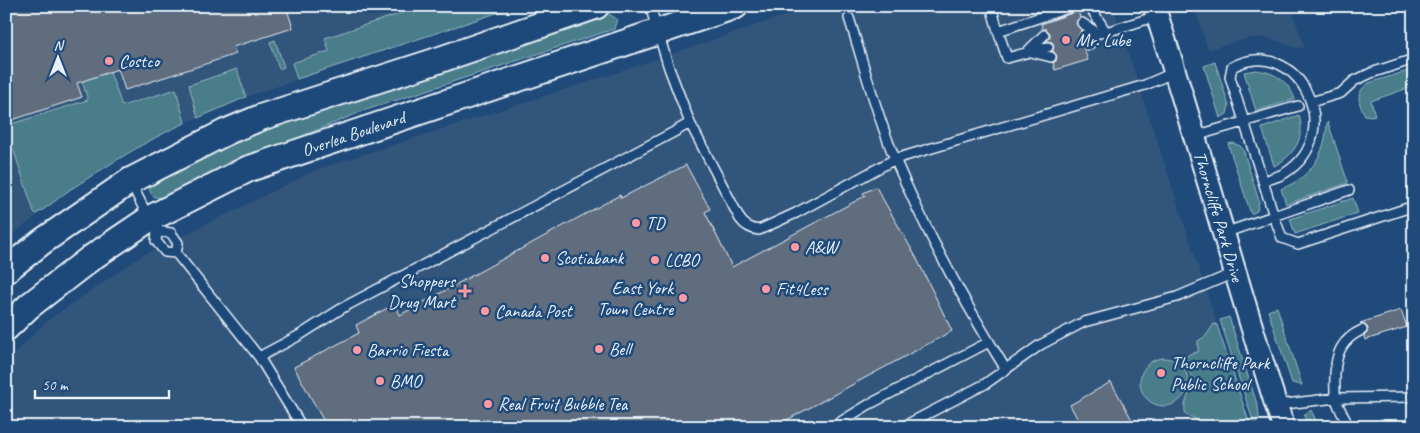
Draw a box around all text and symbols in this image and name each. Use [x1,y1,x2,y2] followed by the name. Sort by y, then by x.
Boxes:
[1076,29,1132,51] place label: Mr. Lube
[32,32,82,82] north arrow
[1060,34,1072,46] marker: Mr. Lube
[54,37,65,54] text: N
[119,50,161,72] place label: Costco
[103,55,115,67] marker: Costco
[299,105,410,161] street label: Overlea Boulevard
[1189,149,1249,285] street label: Thorncliffe Park Drive
[646,212,666,234] place label: TD
[630,217,642,229] marker: TD
[805,236,840,258] place label: A&W
[789,241,801,253] marker: A&W
[555,247,625,269] place label: Scotiabank
[665,249,701,271] place label: LCBO
[539,252,551,264] marker: Scotiabank
[649,254,661,266] marker: LCBO
[388,270,457,313] place label: Shoppers Drug Mart
[598,277,674,320] place label: East York Town Centre
[776,278,829,300] place label: Fit4Less
[760,283,772,295] marker: Fit4Less
[459,285,471,297] marker: Shoppers Drug Mart
[677,292,689,304] marker: East York Town Centre
[495,300,574,322] place label: Canada Post
[479,305,491,317] marker: Canada Post
[609,338,633,360] place label: Bell
[367,339,450,361] place label: Barrio Fiesta
[593,343,605,355] marker: Bell
[351,344,363,356] marker: Barrio Fiesta
[1171,352,1271,395] place label: Thorncliffe Park Public School
[1155,367,1167,379] marker: Thorncliffe Park Public School
[35,368,169,400] scale bar
[390,370,423,392] place label: BMO
[374,375,386,387] marker: BMO
[42,376,69,395] text: 50 m
[498,393,629,415] place label: Real Fruit Bubble Tea
[482,398,494,410] marker: Real Fruit Bubble Tea

